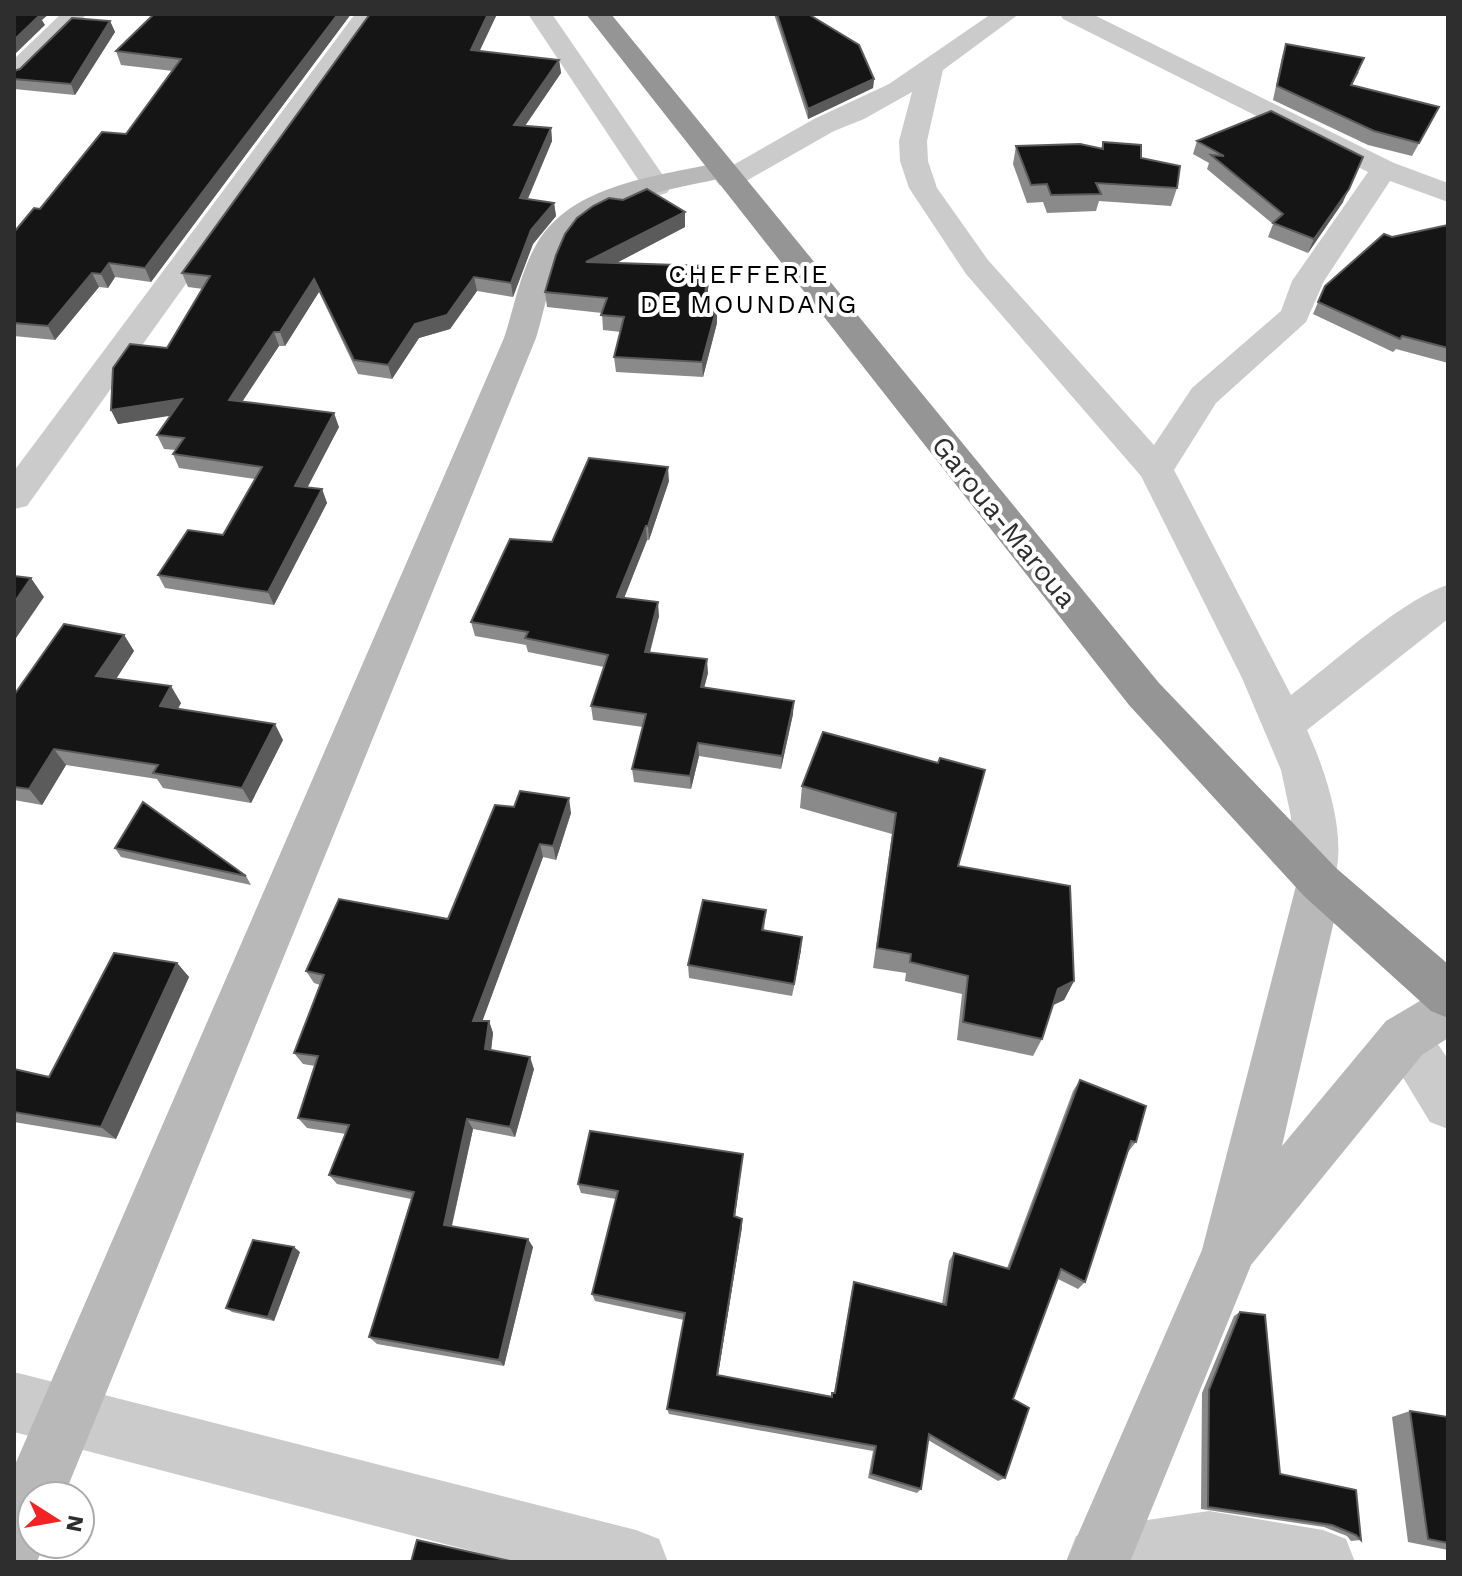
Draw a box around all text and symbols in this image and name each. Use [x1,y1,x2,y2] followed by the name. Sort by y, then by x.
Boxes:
[640,259,858,319] district label: CHEFFERIE DE MOUNDANG
[925,429,1083,615] street label: Garoua-Maroua
[16,1480,96,1560] north arrow
[61,1513,89,1534] text: N

